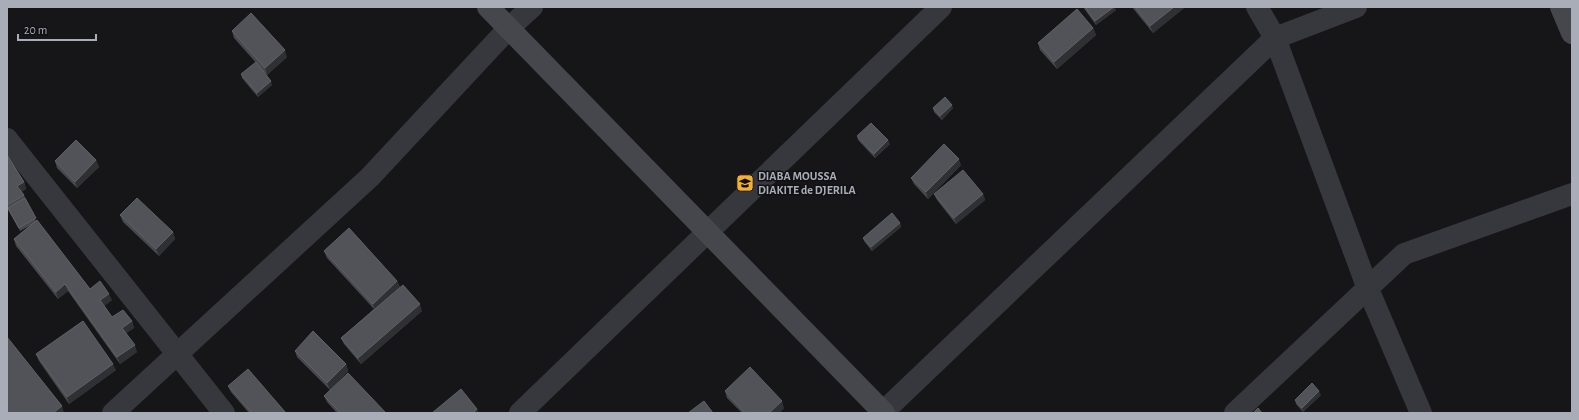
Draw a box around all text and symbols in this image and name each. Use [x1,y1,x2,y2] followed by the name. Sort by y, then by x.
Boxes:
[18,16,96,42] scale bar
[24,24,47,36] text: 20 m
[758,170,857,196] place label: DIABA MOUSSA DIAKITE de DJERILA
[735,173,755,193] school or university icon: DIABA MOUSSA DIAKITE de DJERILA

